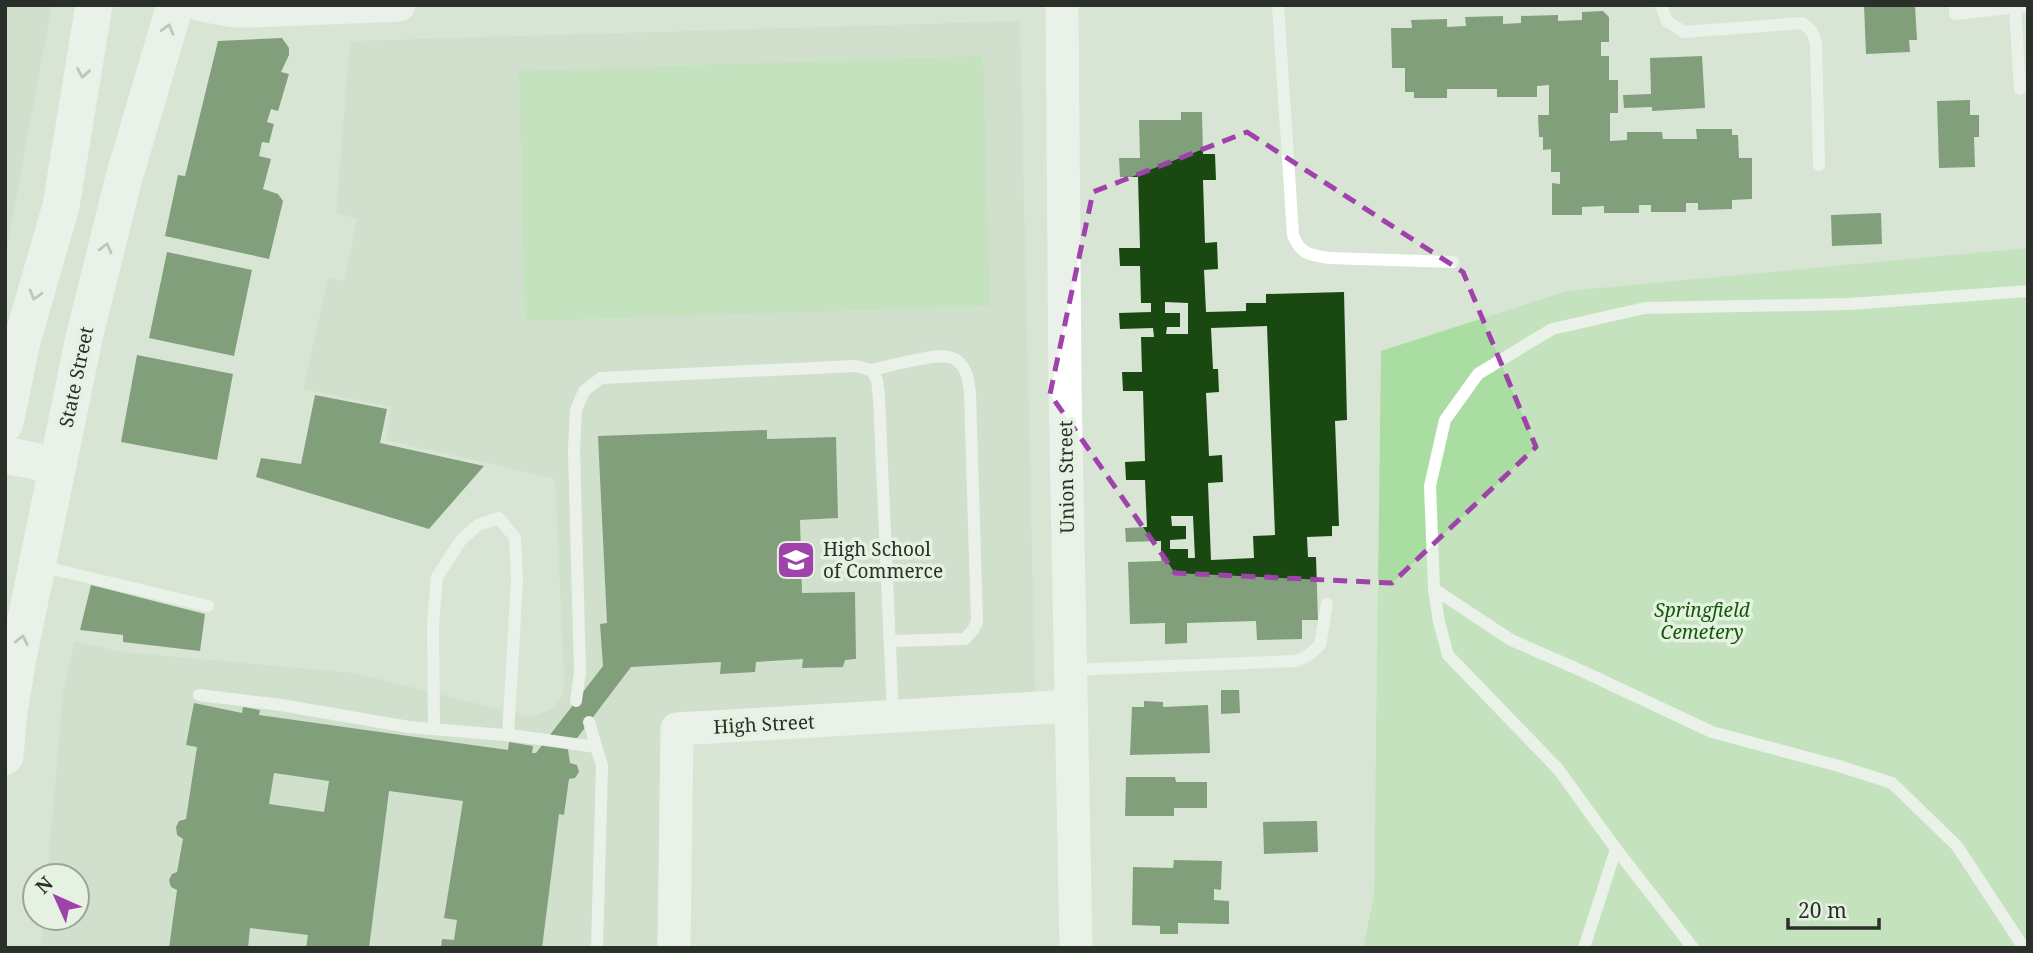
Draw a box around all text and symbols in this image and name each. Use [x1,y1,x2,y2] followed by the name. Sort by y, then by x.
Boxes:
[159,24,174,36] one-way arrow
[76,67,91,78] one-way arrow
[98,243,112,255] one-way arrow
[29,288,44,300] one-way arrow
[53,324,99,430] street label: State Street
[1052,420,1080,534] street label: Union Street
[823,536,943,584] place label: High School of Commerce
[775,539,817,581] school or university icon: High School of Commerce
[1654,597,1751,645] park label: Springfield Cemetery
[13,634,28,646] one-way arrow
[713,708,816,740] street label: High Street
[21,862,91,932] north arrow
[29,870,58,899] text: N
[1788,886,1879,930] scale bar
[1798,896,1847,924] text: 20 m

